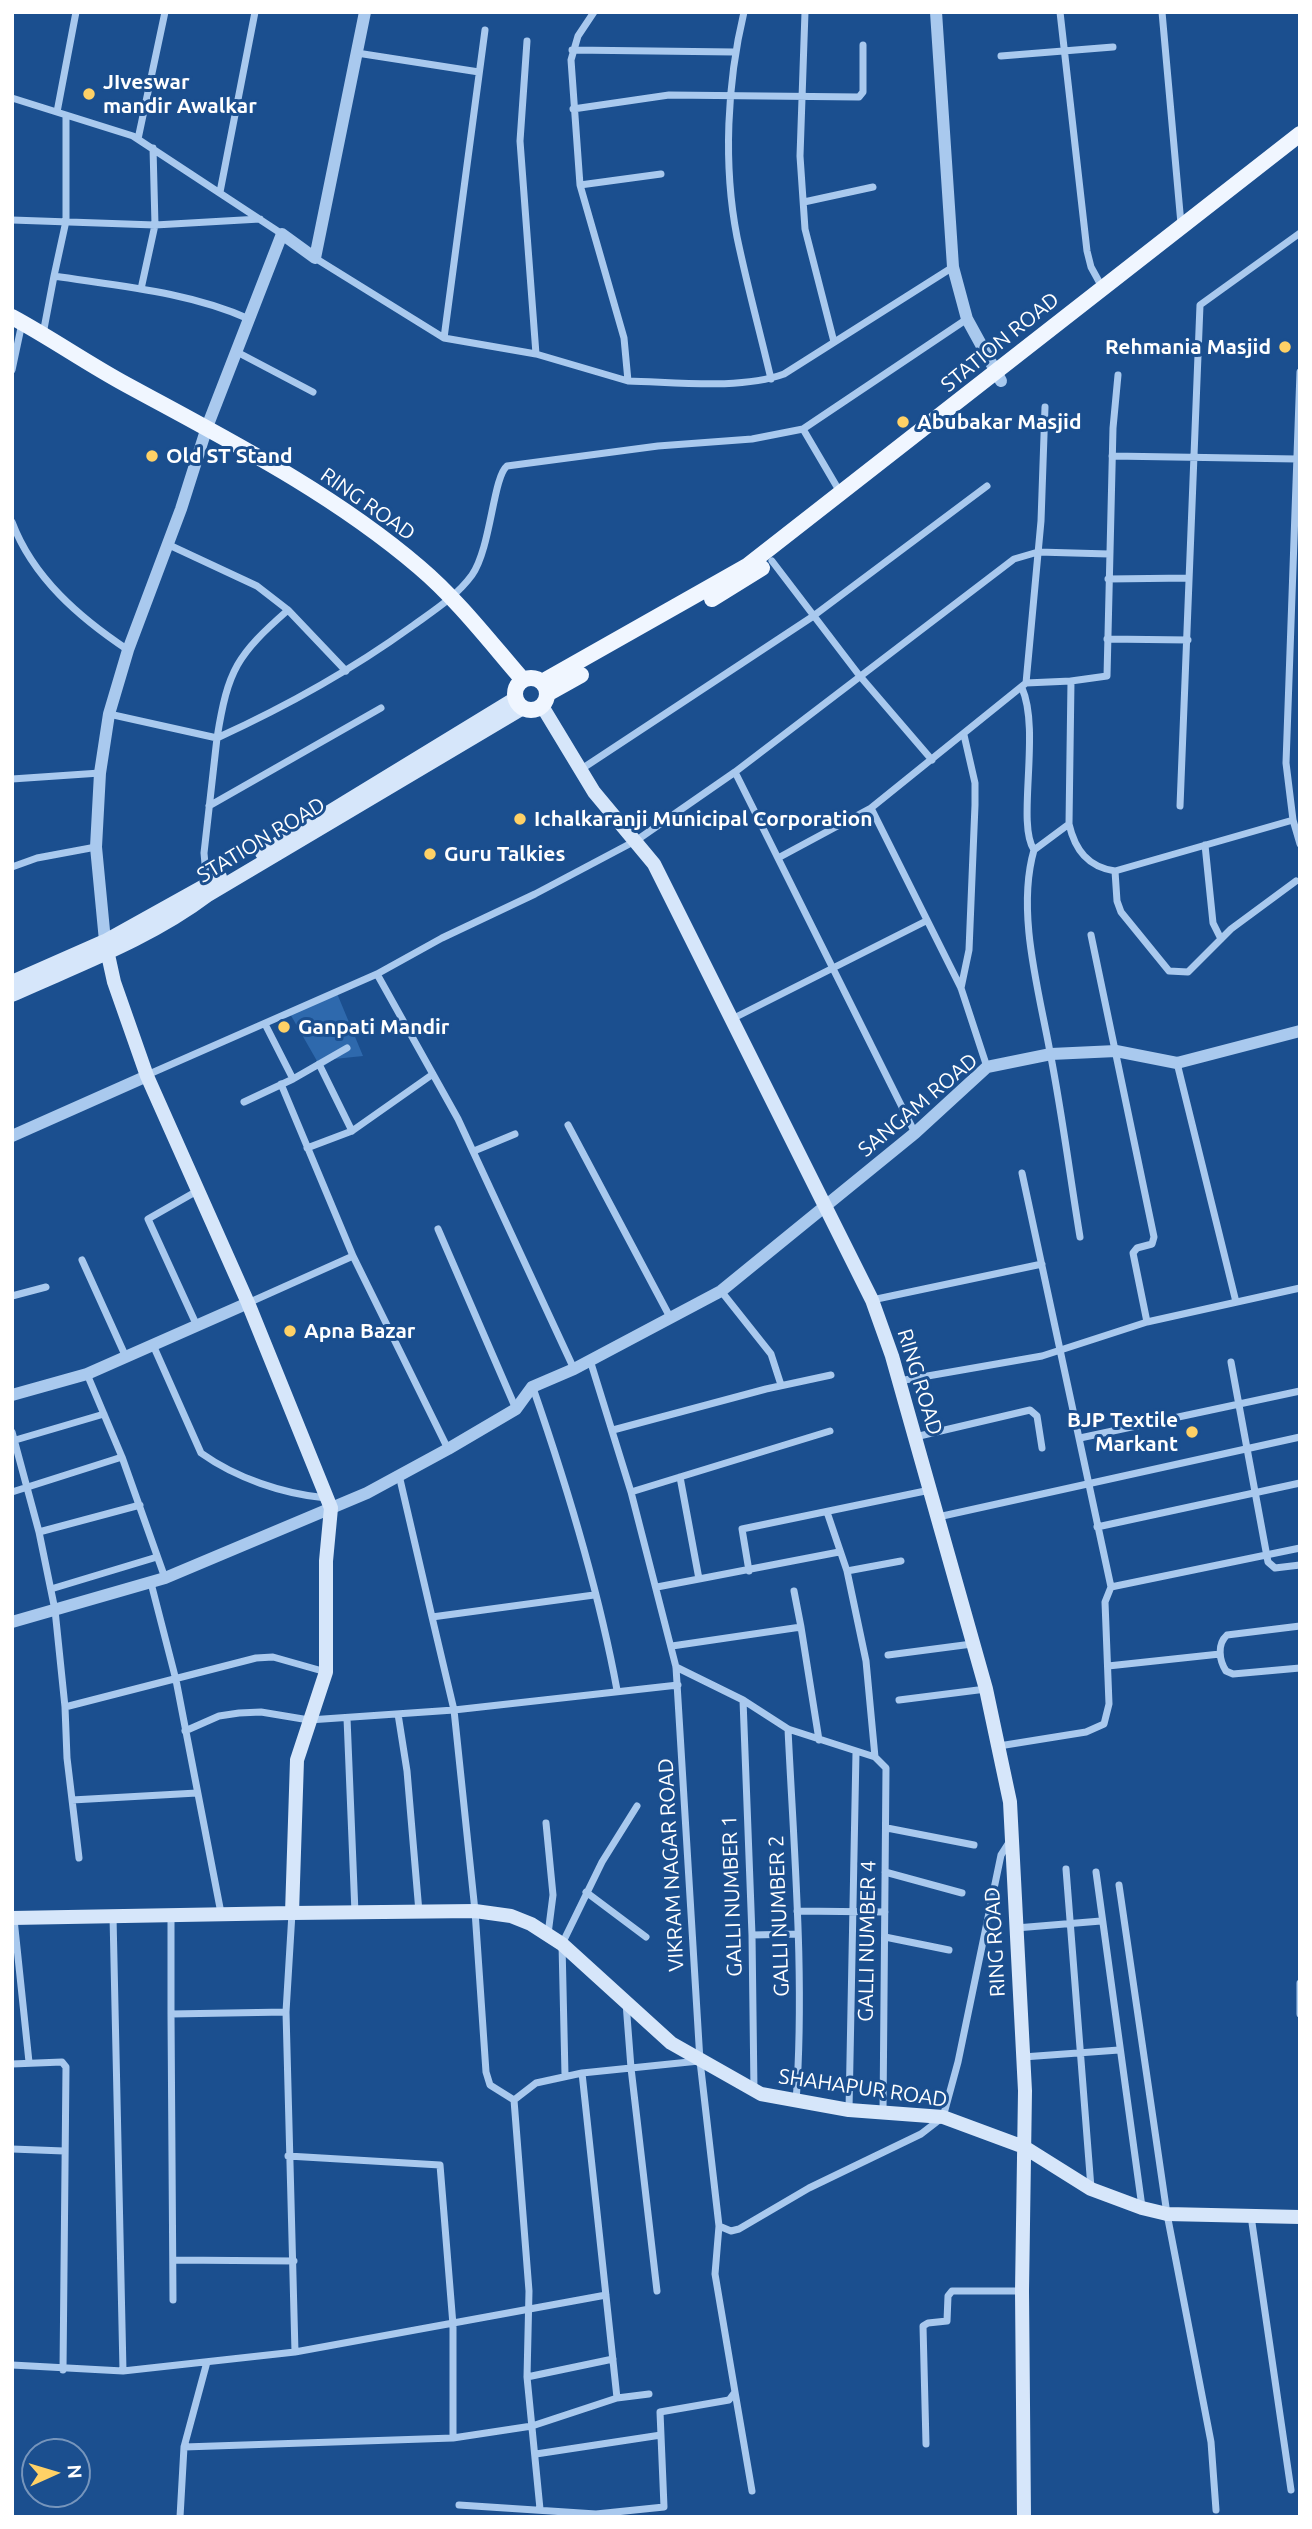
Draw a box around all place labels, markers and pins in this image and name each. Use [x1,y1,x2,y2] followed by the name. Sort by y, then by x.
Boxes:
[103,69,257,119] place label: JIveswar mandir Awalkar
[81,86,97,102] marker: JIveswar mandir Awalkar
[1105,334,1271,360] place label: Rehmania Masjid
[1277,339,1293,355] marker: Rehmania Masjid
[917,409,1081,435] place label: Abubakar Masjid
[895,414,911,430] marker: Abubakar Masjid
[166,443,293,469] place label: Old ST Stand
[144,448,160,464] marker: Old ST Stand
[534,806,872,832] place label: Ichalkaranji Municipal Corporation
[512,811,528,827] marker: Ichalkaranji Municipal Corporation
[444,841,565,867] place label: Guru Talkies
[422,846,438,862] marker: Guru Talkies
[298,1014,449,1040] place label: Ganpati Mandir
[276,1019,292,1035] marker: Ganpati Mandir
[304,1318,415,1344] place label: Apna Bazar
[282,1323,298,1339] marker: Apna Bazar
[1067,1407,1178,1457] place label: BJP Textile Markant
[1184,1424,1200,1440] marker: BJP Textile Markant

